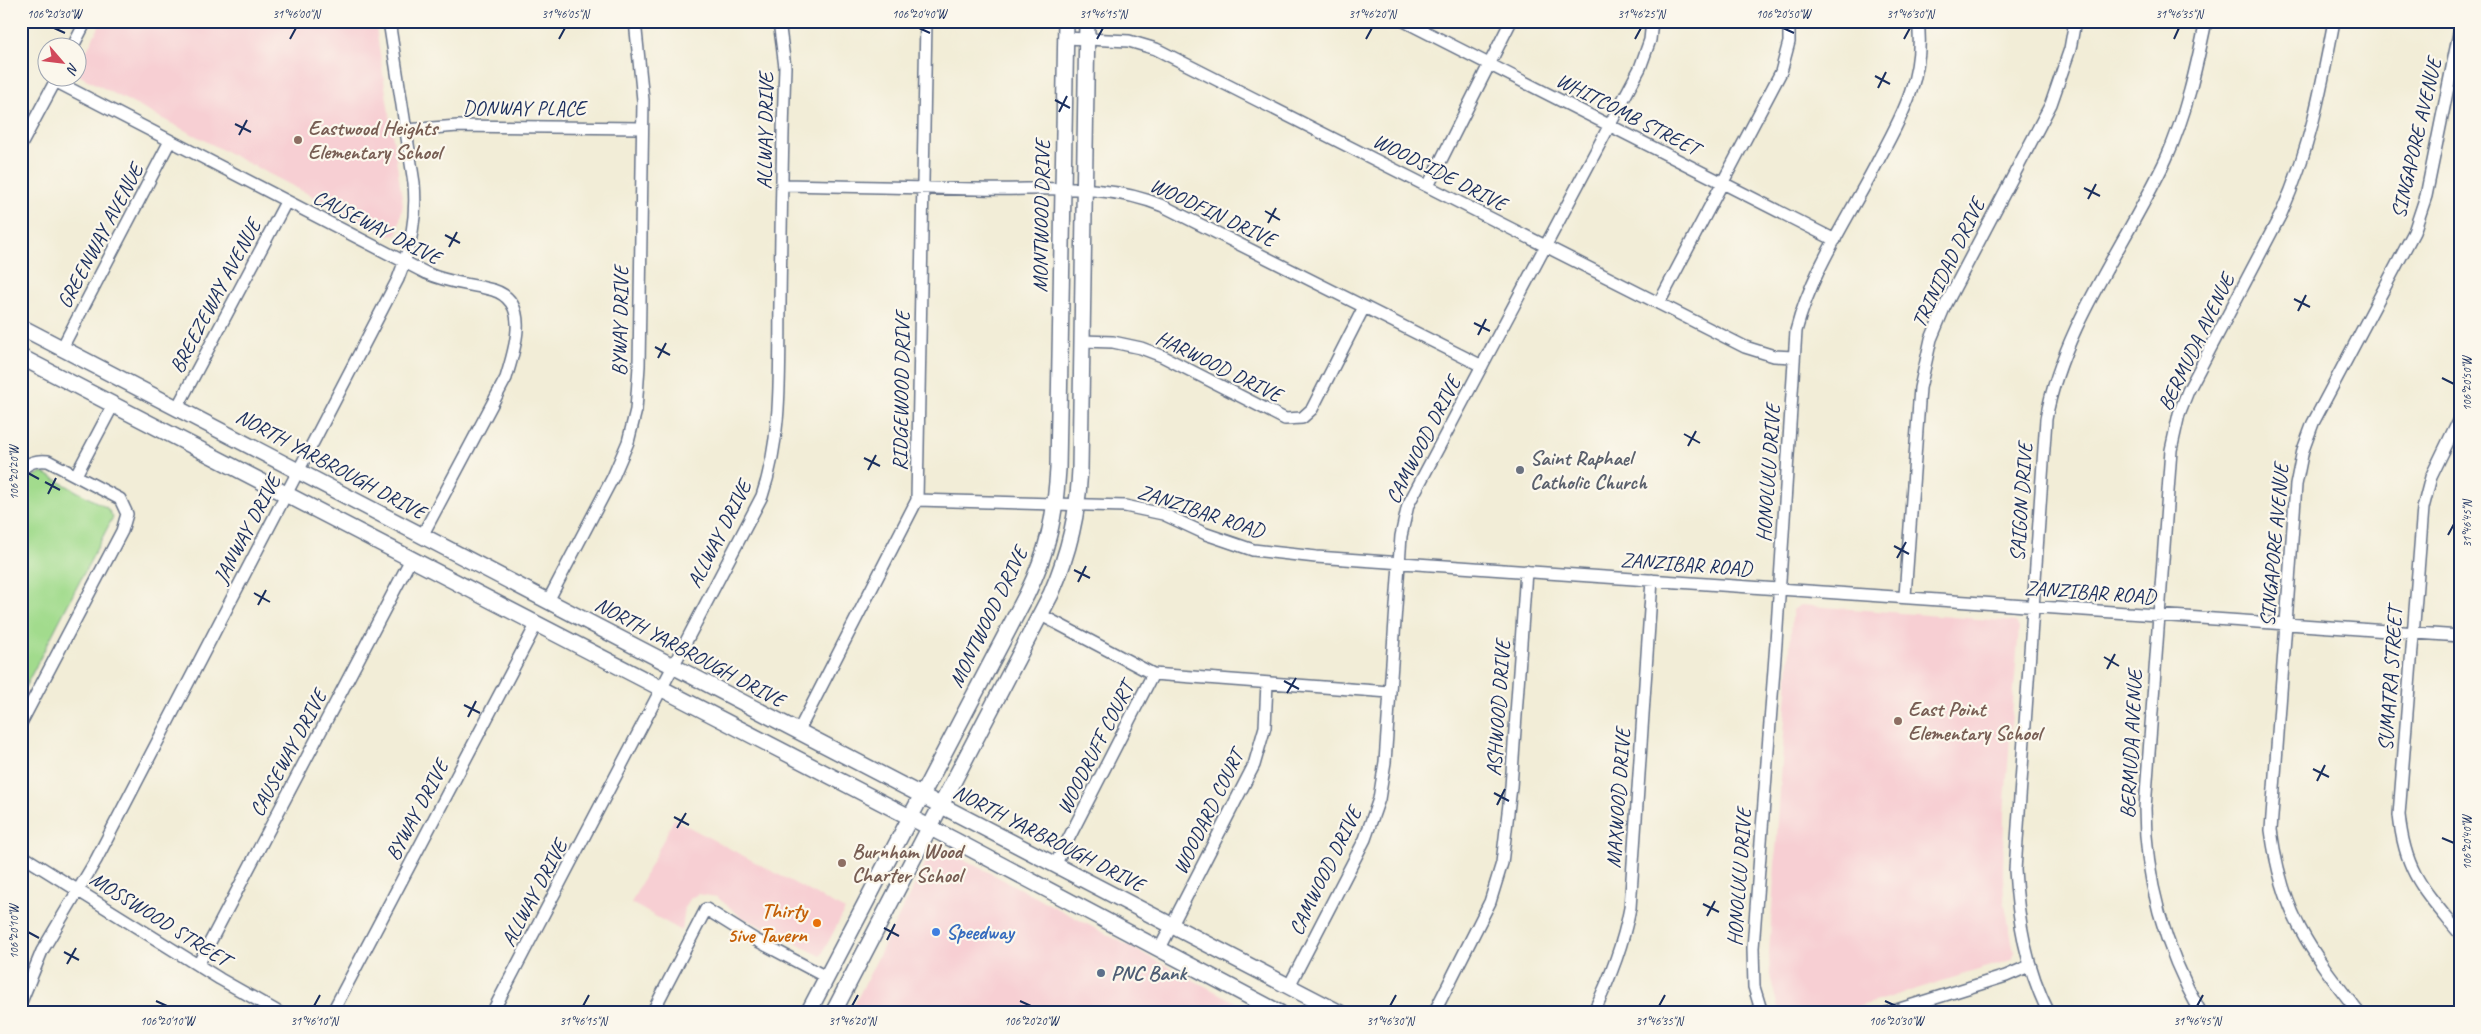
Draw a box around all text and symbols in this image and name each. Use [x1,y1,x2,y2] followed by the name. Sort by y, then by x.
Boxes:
[27,6,83,22] text: 106°20'30"W
[272,6,321,22] text: 31°46'00"N
[541,6,590,22] text: 31°46'05"N
[892,6,948,22] text: 106°20'40"W
[1079,6,1128,22] text: 31°46'15"N
[1348,6,1397,22] text: 31°46'20"N
[1617,6,1666,22] text: 31°46'25"N
[1756,6,1812,22] text: 106°20'50"W
[1886,6,1935,22] text: 31°46'30"N
[2155,6,2204,22] text: 31°46'35"N
[38,38,88,88] north arrow
[2385,53,2448,221] street label: SINGAPORE AVENUE
[62,60,83,78] text: N
[1552,67,1708,163] street label: WHITCOMB STREET
[751,69,779,190] street label: ALLWAY DRIVE
[462,95,588,121] street label: DONWAY PLACE
[308,115,446,165] place label: Eastwood Heights Elementary School
[1369,127,1513,218] street label: WOODSIDE DRIVE
[292,134,304,146] marker: Eastwood Heights Elementary School
[1027,137,1055,293] street label: MONTWOOD DRIVE
[51,157,150,313] street label: GREENWAY AVENUE
[1146,172,1282,254] street label: WOODFIN DRIVE
[309,184,447,271] street label: CAUSEWAY DRIVE
[1906,192,1992,332] street label: TRINIDAD DRIVE
[163,212,268,377] street label: BREEZEWAY AVENUE
[606,263,634,376] street label: BYWAY DRIVE
[2152,267,2242,415] street label: BERMUDA AVENUE
[887,308,915,471] street label: RIDGEWOOD DRIVE
[1152,324,1288,409] street label: HARWOOD DRIVE
[2459,355,2475,411] text: 106°20'50"W
[1380,370,1467,508] street label: CAMWOOD DRIVE
[1750,401,1786,543] street label: HONOLULU DRIVE
[232,403,432,526] street label: NORTH YARBROUGH DRIVE
[2004,439,2038,562] street label: SAIGON DRIVE
[6,444,22,500] text: 106°20'20"W
[1530,445,1648,495] place label: Saint Raphael Catholic Church
[2254,460,2294,628] street label: SINGAPORE AVENUE
[1514,464,1526,476] marker: Saint Raphael Catholic Church
[207,468,288,589] street label: JANWAY DRIVE
[681,473,758,592] street label: ALLWAY DRIVE
[1134,478,1269,544] street label: ZANZIBAR ROAD
[2459,499,2475,548] text: 31°46'45"N
[943,540,1034,691] street label: MONTWOOD DRIVE
[1620,546,1754,582] street label: ZANZIBAR ROAD
[2024,574,2158,610] street label: ZANZIBAR ROAD
[591,591,791,714] street label: NORTH YARBROUGH DRIVE
[2372,601,2408,752] street label: SUMATRA STREET
[1480,637,1516,777] street label: ASHWOOD DRIVE
[2114,666,2148,819] street label: BERMUDA AVENUE
[1051,673,1142,818] street label: WOODRUFF COURT
[244,683,334,821] street label: CAUSEWAY DRIVE
[1908,696,2046,746] place label: East Point Elementary School
[1892,715,1904,727] marker: East Point Elementary School
[1600,725,1636,869] street label: MAXWOOD DRIVE
[1167,742,1251,878] street label: WOODARD COURT
[380,753,455,865] street label: BYWAY DRIVE
[949,778,1151,899] street label: NORTH YARBROUGH DRIVE
[1283,800,1368,939] street label: CAMWOOD DRIVE
[1721,805,1757,947] street label: HONOLULU DRIVE
[2459,814,2475,870] text: 106°20'40"W
[495,833,574,951] street label: ALLWAY DRIVE
[852,838,966,888] place label: Burnham Wood Charter School
[836,857,848,869] marker: Burnham Wood Charter School
[85,866,239,975] street label: MOSSWOOD STREET
[727,898,809,948] place label: Thirty 5ive Tavern
[6,903,22,959] text: 106°20'10"W
[811,917,823,929] marker: Thirty 5ive Tavern
[946,919,1015,945] place label: Speedway
[930,926,942,938] marker: Speedway
[1111,960,1188,986] place label: PNC Bank
[1095,967,1107,979] marker: PNC Bank
[140,1013,196,1029] text: 106°20'10"W
[290,1013,339,1029] text: 31°46'10"N
[559,1013,608,1029] text: 31°46'15"N
[828,1013,877,1029] text: 31°46'20"N
[1004,1013,1060,1029] text: 106°20'20"W
[1366,1013,1415,1029] text: 31°46'30"N
[1635,1013,1684,1029] text: 31°46'35"N
[1869,1013,1925,1029] text: 106°20'30"W
[2173,1013,2222,1029] text: 31°46'45"N

